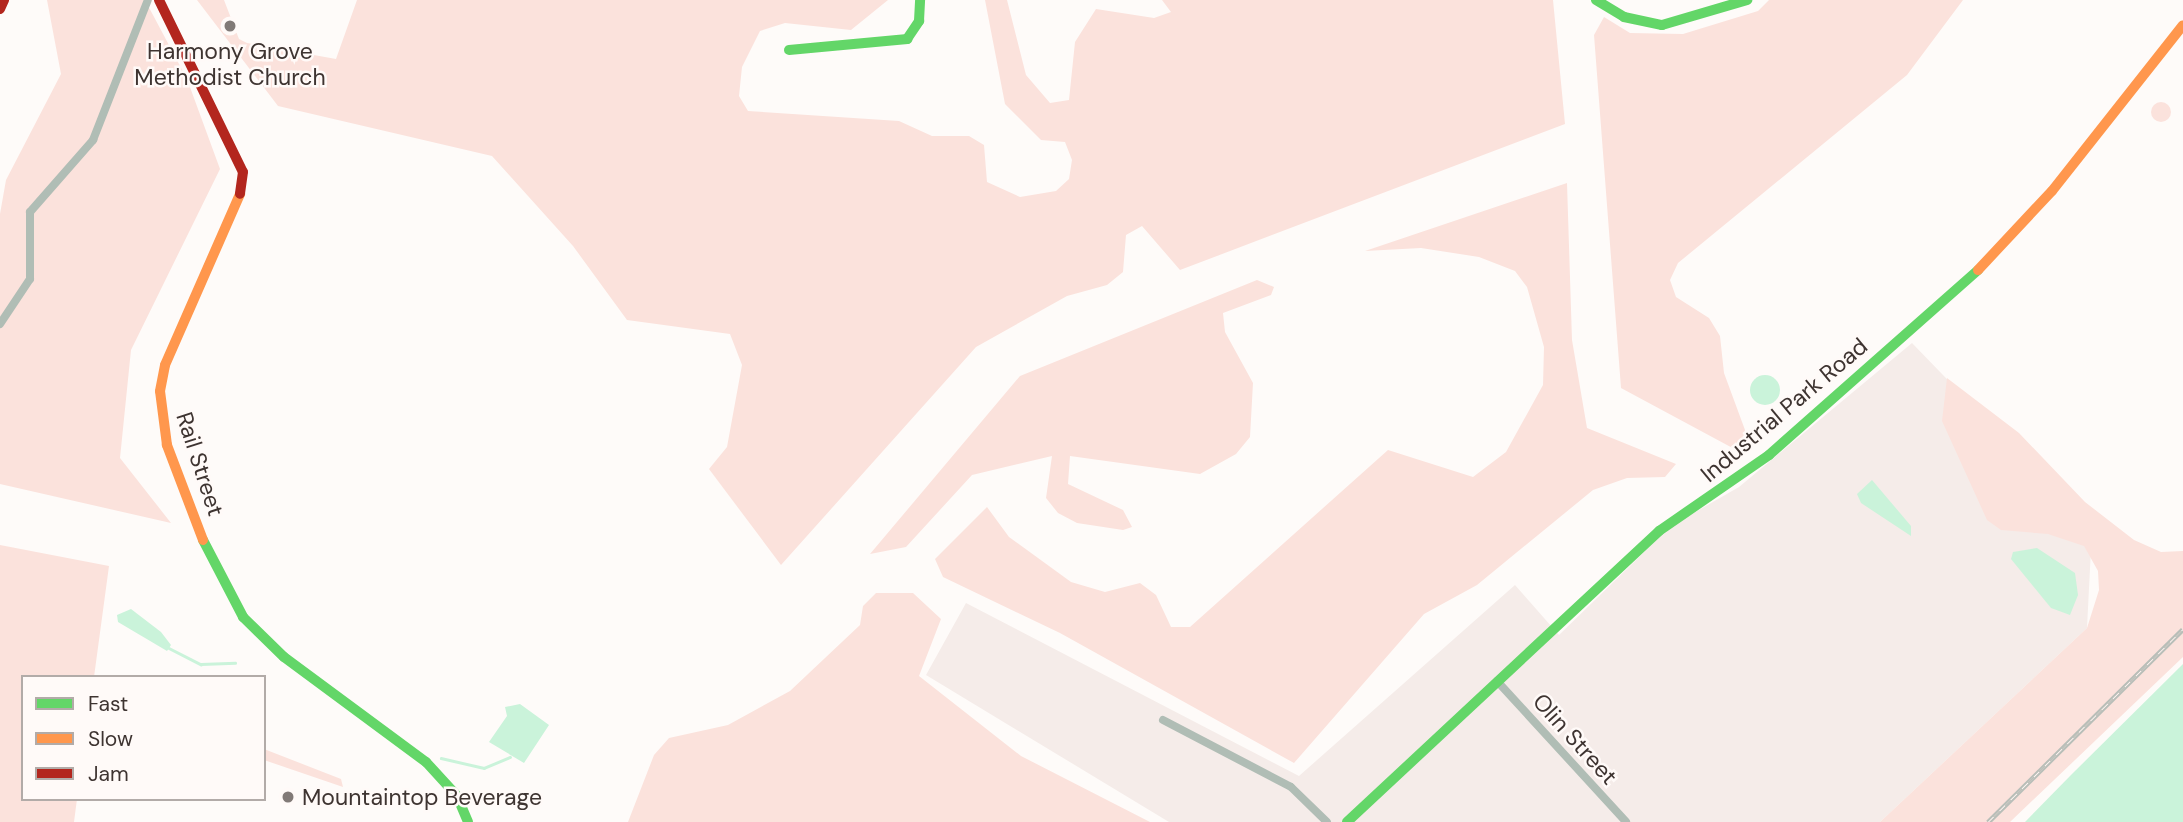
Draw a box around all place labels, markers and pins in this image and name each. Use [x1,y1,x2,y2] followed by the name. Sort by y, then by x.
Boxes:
[222,18,238,34] marker: Harmony Grove Methodist Church
[134,37,326,91] place label: Harmony Grove Methodist Church
[302,783,542,811] place label: Mountaintop Beverage
[280,789,296,805] marker: Mountaintop Beverage

